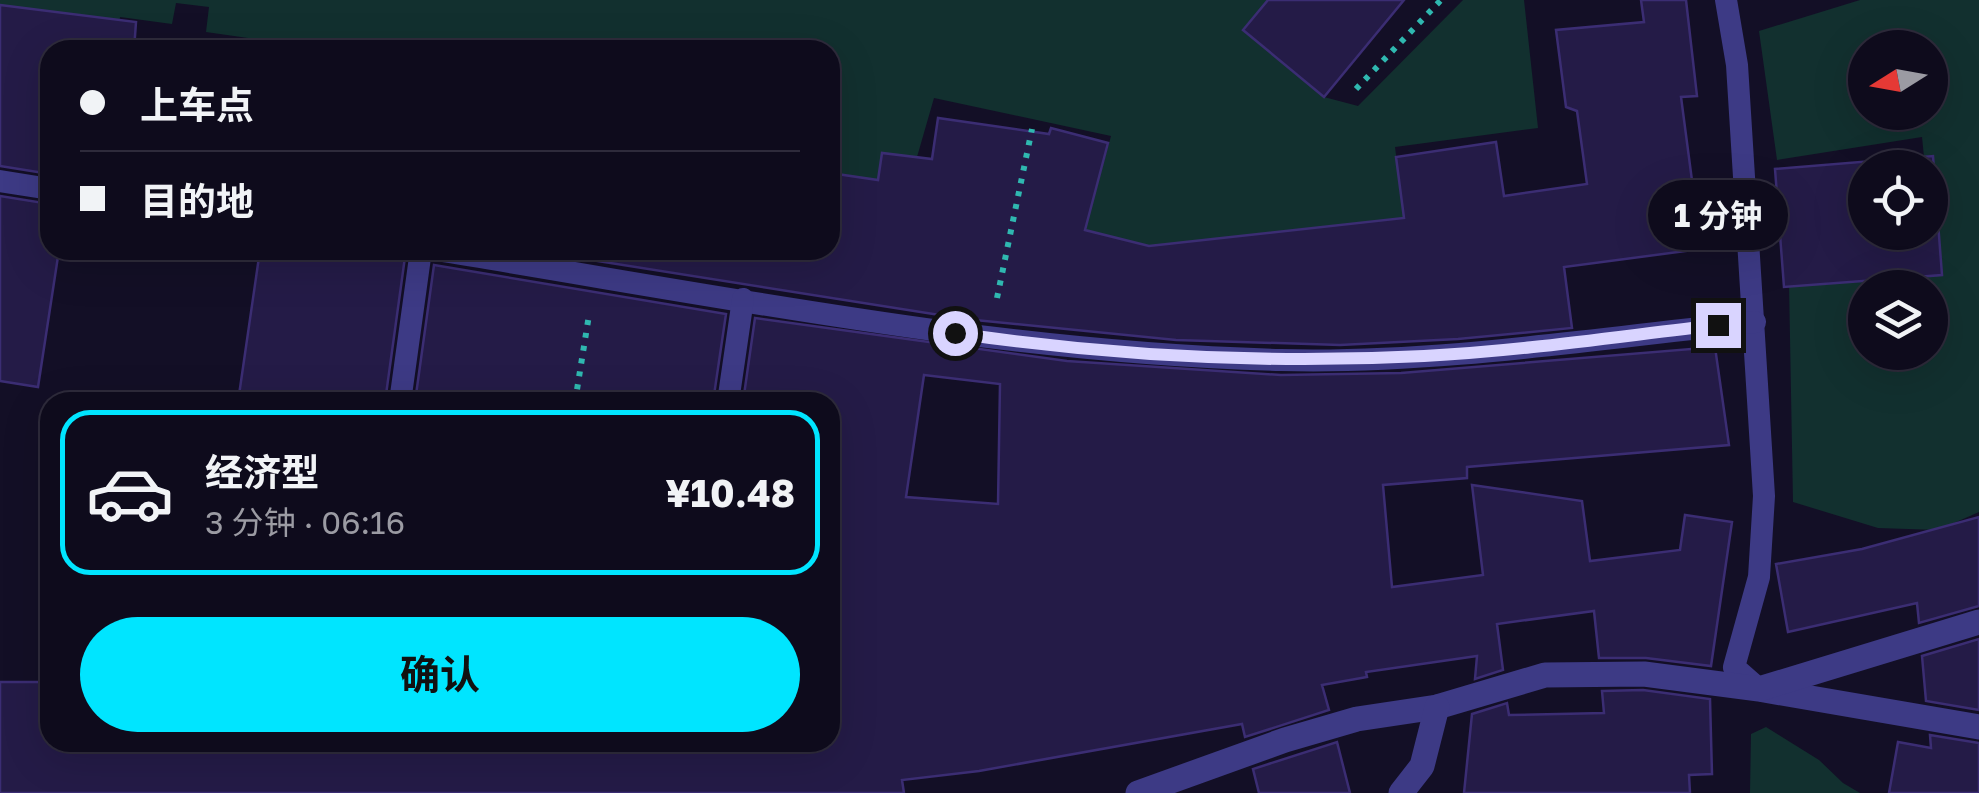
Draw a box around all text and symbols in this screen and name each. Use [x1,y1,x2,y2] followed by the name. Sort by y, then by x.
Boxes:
[1848,30,1948,130] north arrow
[1848,30,1948,370] map controls
[140,82,254,127] text: 上车点
[1848,150,1948,250] button: locate
[140,178,254,223] text: 目的地
[1648,180,1788,250] callout: 1 分钟
[1674,196,1762,234] text: 1 分钟
[1848,270,1948,370] button: layers
[1696,303,1741,348] route end
[933,311,978,356] route start
[85,448,175,538] icon: car
[205,449,319,494] text: 经济型
[665,470,795,515] text: ¥10.48
[205,503,405,541] text: 3 分钟 · 06:16
[80,617,800,732] button: 确认

